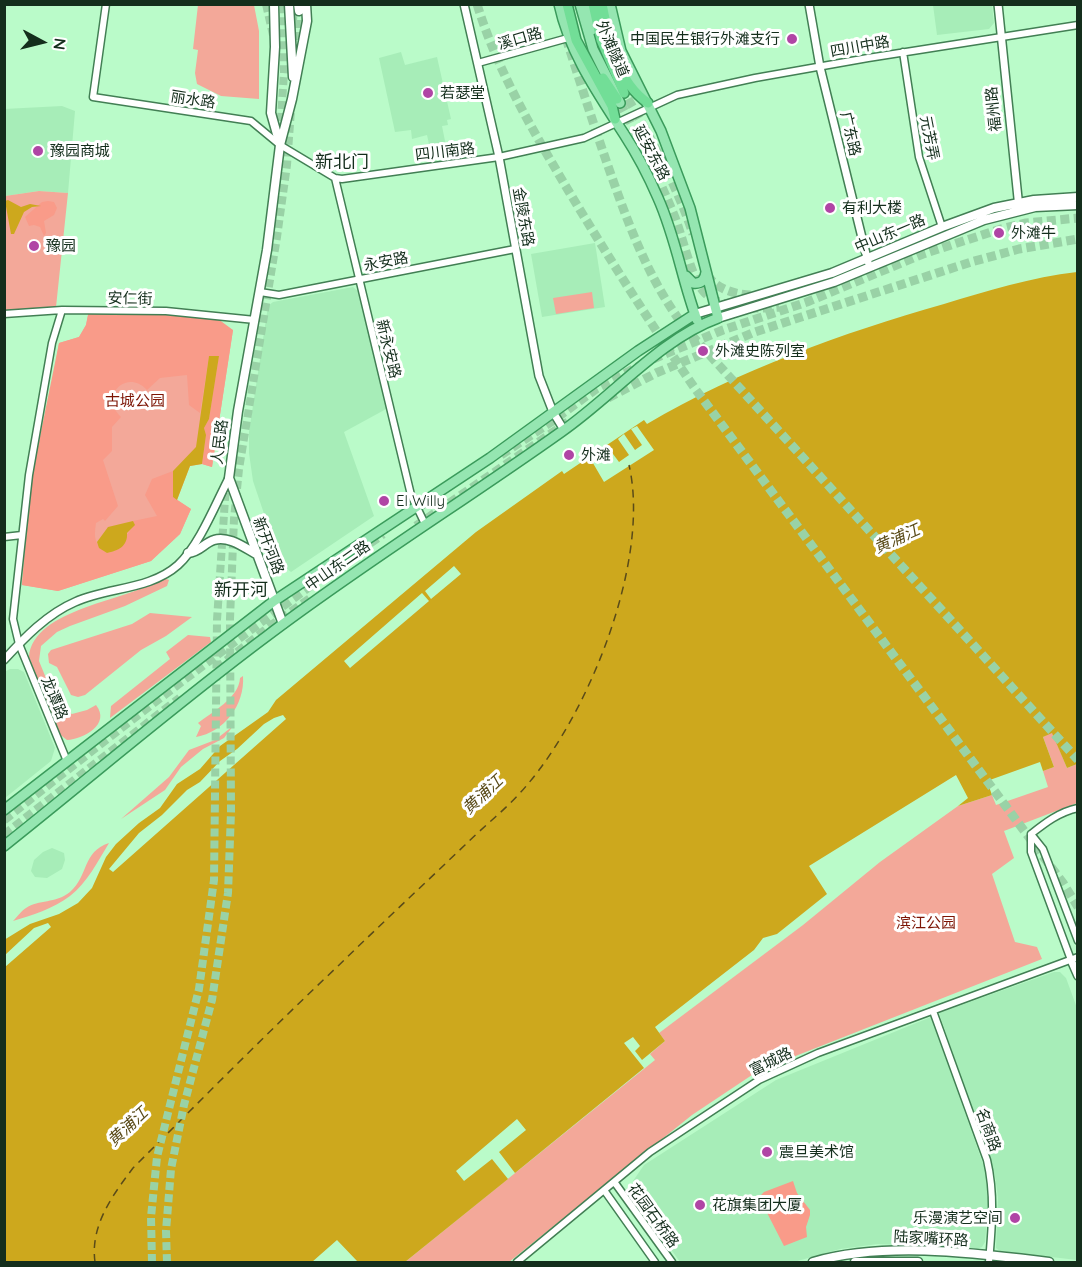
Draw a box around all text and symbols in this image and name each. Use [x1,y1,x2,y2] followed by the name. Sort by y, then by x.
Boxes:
[12,12,72,72] north arrow
[592,18,632,80] street label: 外滩隧道
[496,24,544,54] street label: 溪口路
[630,30,780,48] place label: 中国民生银行外滩支行
[785,32,799,46] marker: 中国民生银行外滩支行
[829,33,891,61] street label: 四川中路
[49,37,71,51] text: N
[440,84,485,102] place label: 若瑟堂
[421,86,435,100] marker: 若瑟堂
[983,86,1005,132] street label: 福州路
[169,88,217,112] street label: 丽水路
[836,110,864,158] street label: 广东路
[916,114,942,162] street label: 元芳弄
[629,122,673,184] street label: 延安东路
[414,139,476,165] street label: 四川南路
[50,142,110,160] place label: 豫园商城
[31,144,45,158] marker: 豫园商城
[315,152,369,174] district label: 新北门
[509,186,537,248] street label: 金陵东路
[842,199,902,217] place label: 有利大楼
[823,201,837,215] marker: 有利大楼
[852,211,928,257] street label: 中山东一路
[1011,224,1056,242] place label: 外滩牛
[992,226,1006,240] marker: 外滩牛
[46,237,76,255] place label: 豫园
[27,239,41,253] marker: 豫园
[362,249,410,275] street label: 永安路
[107,290,153,308] street label: 安仁街
[372,318,404,380] street label: 新永安路
[715,342,805,360] place label: 外滩史陈列室
[696,344,710,358] marker: 外滩史陈列室
[105,392,165,410] park label: 古城公园
[208,419,232,465] street label: 人民路
[581,446,611,464] place label: 外滩
[562,448,576,462] marker: 外滩
[396,492,445,510] place label: El Willy
[377,494,391,508] marker: El Willy
[249,515,287,577] street label: 新开河路
[871,520,923,558] water label: 黄浦江
[302,537,374,595] street label: 中山东二路
[214,580,268,602] district label: 新开河
[37,674,71,722] street label: 龙谭路
[459,772,507,818] water label: 黄浦江
[896,914,956,932] park label: 滨江公园
[747,1044,795,1080] street label: 富城路
[104,1104,152,1150] water label: 黄浦江
[972,1106,1004,1154] street label: 名商路
[779,1143,854,1161] place label: 震旦美术馆
[760,1145,774,1159] marker: 震旦美术馆
[624,1180,682,1252] street label: 花园石桥路
[712,1196,802,1214] place label: 花旗集团大厦
[693,1198,707,1212] marker: 花旗集团大厦
[913,1209,1003,1227] place label: 乐漫演艺空间
[1008,1211,1022,1225] marker: 乐漫演艺空间
[893,1228,969,1250] street label: 陆家嘴环路

